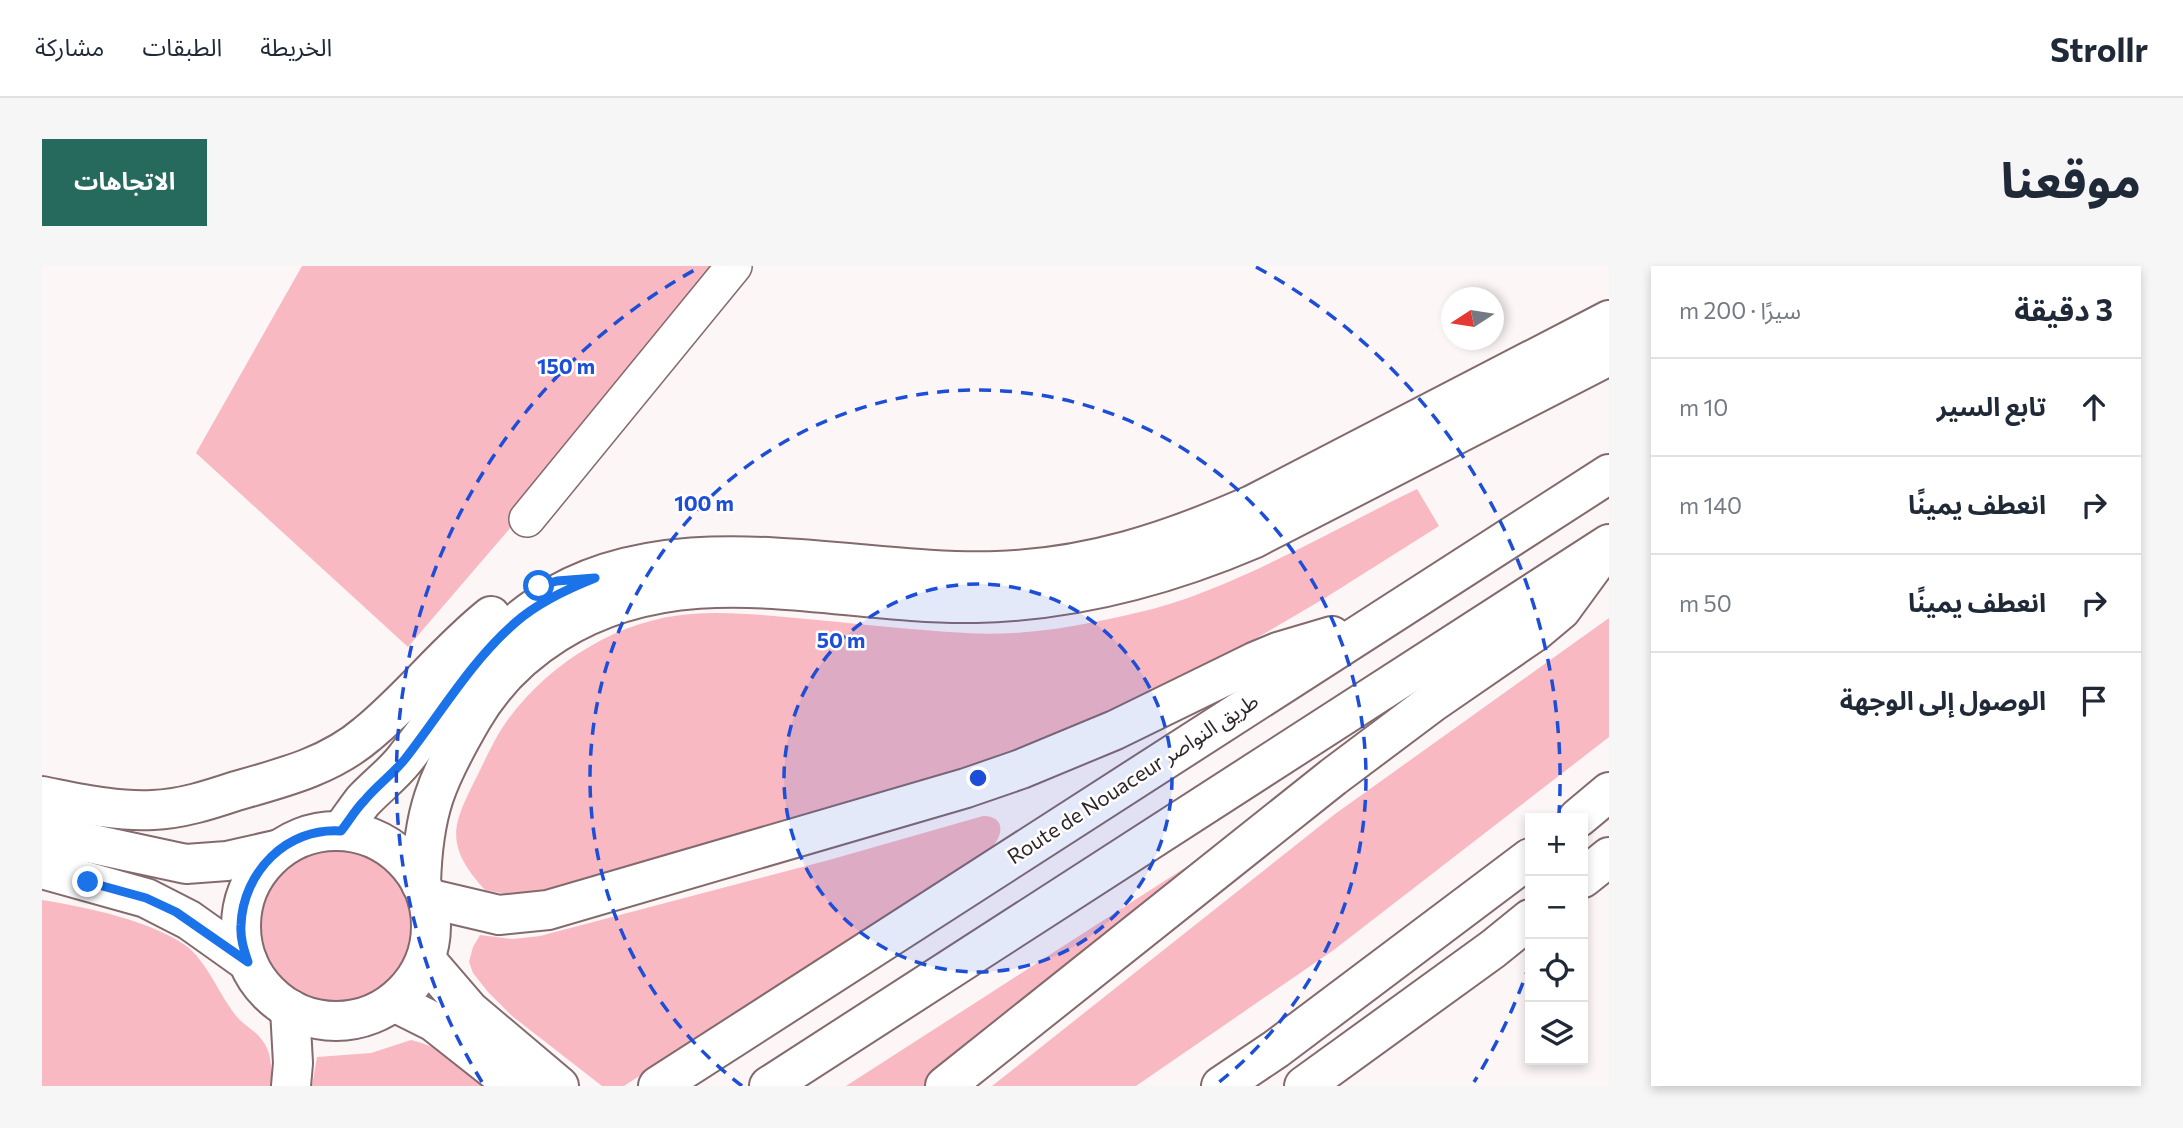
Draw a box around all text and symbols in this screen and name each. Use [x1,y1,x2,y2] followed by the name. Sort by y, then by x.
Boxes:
[2050,28,2148,69] text: Strollr
[35,32,104,61] text: مشاركة
[142,32,222,61] text: الطبقات
[260,32,332,61] text: الخريطة
[42,139,207,226] button: الاتجاهات
[2001,148,2141,208] text: موقعنا
[1441,287,1504,350] north arrow
[2014,290,2113,327] text: 3 دقيقة
[1679,296,1801,324] text: سيرًا · 200 m
[537,353,595,378] text: 150 m
[2075,388,2113,426] icon: ahead
[1937,390,2046,421] text: تابع السير
[1679,393,1728,421] text: 10 m
[2075,486,2113,524] icon: right
[1908,488,2046,519] text: انعطف يمينًا
[674,490,734,515] text: 100 m
[1679,491,1742,519] text: 140 m
[523,570,554,601] route start
[2075,584,2113,622] icon: right
[1908,586,2046,617] text: انعطف يمينًا
[1679,589,1732,617] text: 50 m
[817,627,865,652] text: 50 m
[2075,682,2113,720] icon: arrive
[1840,684,2046,715] text: الوصول إلى الوجهة
[1002,687,1263,870] street label: Route de Nouaceur طريق النواصر
[966,766,990,790] centre of rings
[1525,813,1588,1065] map controls
[1525,813,1588,876] button: +
[72,866,103,897] route end
[1525,876,1588,939] button: −
[1525,939,1588,1002] button: locate
[1525,1002,1588,1065] button: layers

